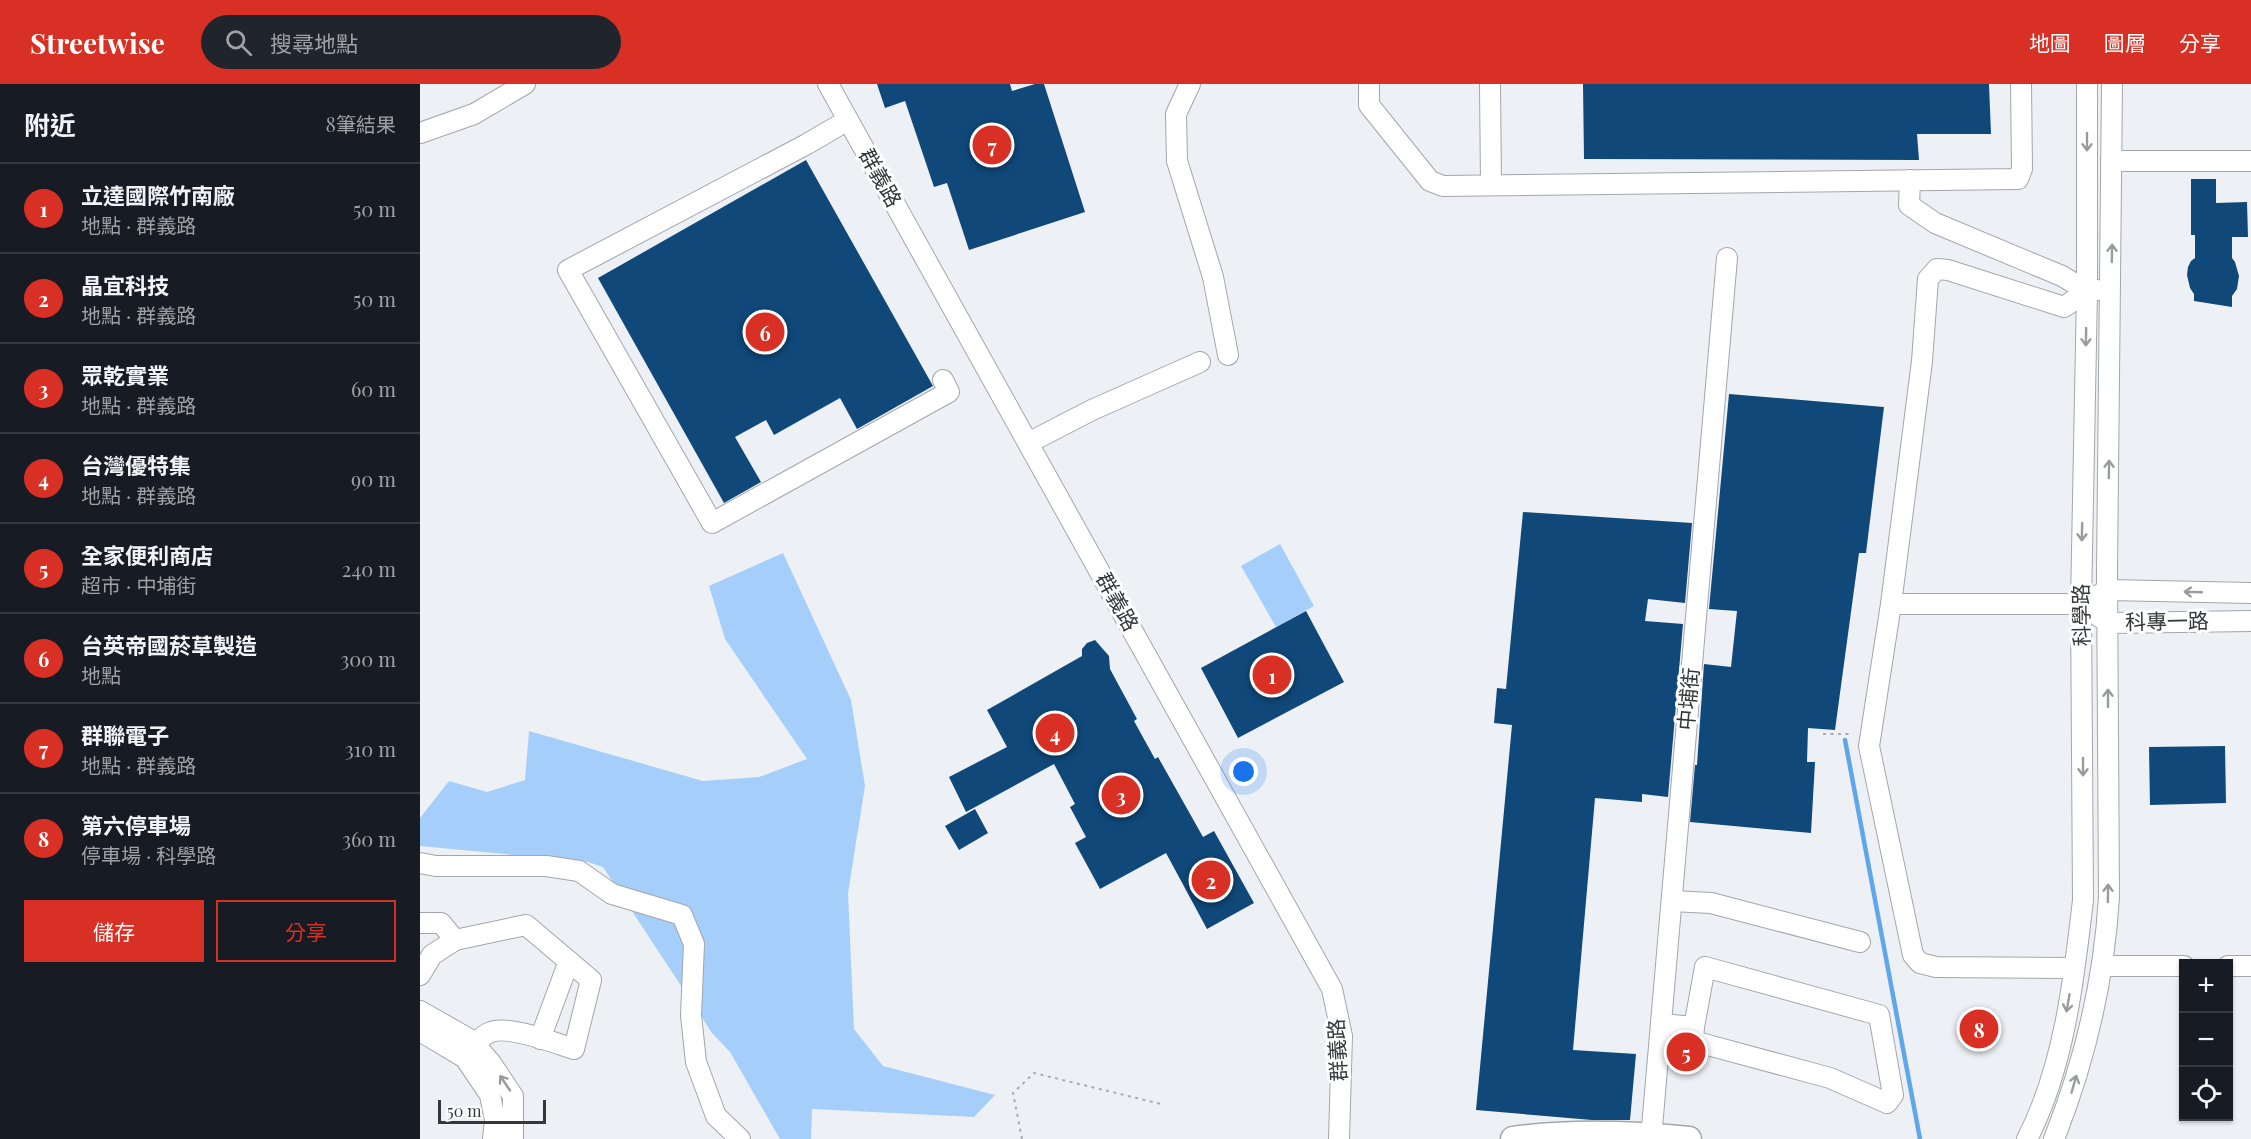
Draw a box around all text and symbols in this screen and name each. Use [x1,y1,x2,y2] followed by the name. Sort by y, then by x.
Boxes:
[201,15,621,69] search box
[30,24,165,61] text: Streetwise
[222,26,255,59] icon: search
[270,28,358,58] text: 搜尋地點
[2029,28,2071,56] text: 地圖
[2104,28,2146,56] text: 圖層
[2179,28,2221,56] text: 分享
[24,107,76,142] text: 附近
[326,110,396,137] text: 8筆結果
[972,122,1012,168] pin: 7
[2081,132,2093,152] one-way arrow
[854,143,909,211] street label: 群義路
[81,180,235,210] text: 立達國際竹南廠
[40,195,47,222] text: 1
[353,195,396,222] text: 50 m
[81,211,196,238] text: 地點 · 群義路
[2106,243,2118,263] one-way arrow
[81,270,169,300] text: 晶宜科技
[38,285,49,312] text: 2
[353,285,396,312] text: 50 m
[81,301,196,328] text: 地點 · 群義路
[746,310,784,354] pin: 6
[2080,327,2091,347] one-way arrow
[81,360,169,390] text: 眾乾實業
[39,375,48,402] text: 3
[351,375,396,402] text: 60 m
[81,391,196,418] text: 地點 · 群義路
[81,450,191,480] text: 台灣優特集
[2103,459,2114,479] one-way arrow
[38,465,49,492] text: 4
[351,465,396,492] text: 90 m
[81,481,196,508] text: 地點 · 群義路
[2076,522,2088,542] one-way arrow
[81,540,213,570] text: 全家便利商店
[39,555,48,582] text: 5
[342,555,396,582] text: 240 m
[1091,567,1146,635] street label: 群義路
[81,571,196,598] text: 超市 · 中埔街
[2065,583,2095,647] street label: 科學路
[2183,586,2203,597] one-way arrow
[2125,605,2209,635] street label: 科專一路
[81,630,257,660] text: 台英帝國菸草製造
[38,645,49,672] text: 6
[340,645,396,672] text: 300 m
[1252,652,1292,698] pin: 1
[81,661,121,688] text: 地點
[1670,666,1704,731] street label: 中埔街
[2102,688,2114,708] one-way arrow
[1036,710,1074,756] pin: 4
[81,720,169,750] text: 群聯電子
[39,735,48,762] text: 7
[345,735,396,762] text: 310 m
[81,751,196,778] text: 地點 · 群義路
[1229,757,1258,786] your location
[2077,757,2089,777] one-way arrow
[1102,772,1140,818] pin: 3
[81,810,191,840] text: 第六停車場
[38,825,49,852] text: 8
[342,825,396,852] text: 360 m
[81,841,216,868] text: 停車場 · 科學路
[1192,858,1230,902] pin: 2
[2103,883,2114,903] one-way arrow
[24,900,204,962] button: 儲存
[216,900,396,962] button: 分享
[2179,959,2233,1121] map controls
[2179,959,2233,1013] button: +
[2063,993,2074,1013] one-way arrow
[1960,1006,1998,1052] pin: 8
[2179,1013,2233,1067] button: −
[1320,1018,1352,1082] street label: 群義路
[1666,1030,1706,1074] pin: 5
[2179,1067,2233,1121] button: locate
[498,1075,510,1092] one-way arrow
[2069,1075,2081,1094] one-way arrow
[438,1097,546,1124] scale bar
[447,1100,481,1121] text: 50 m

